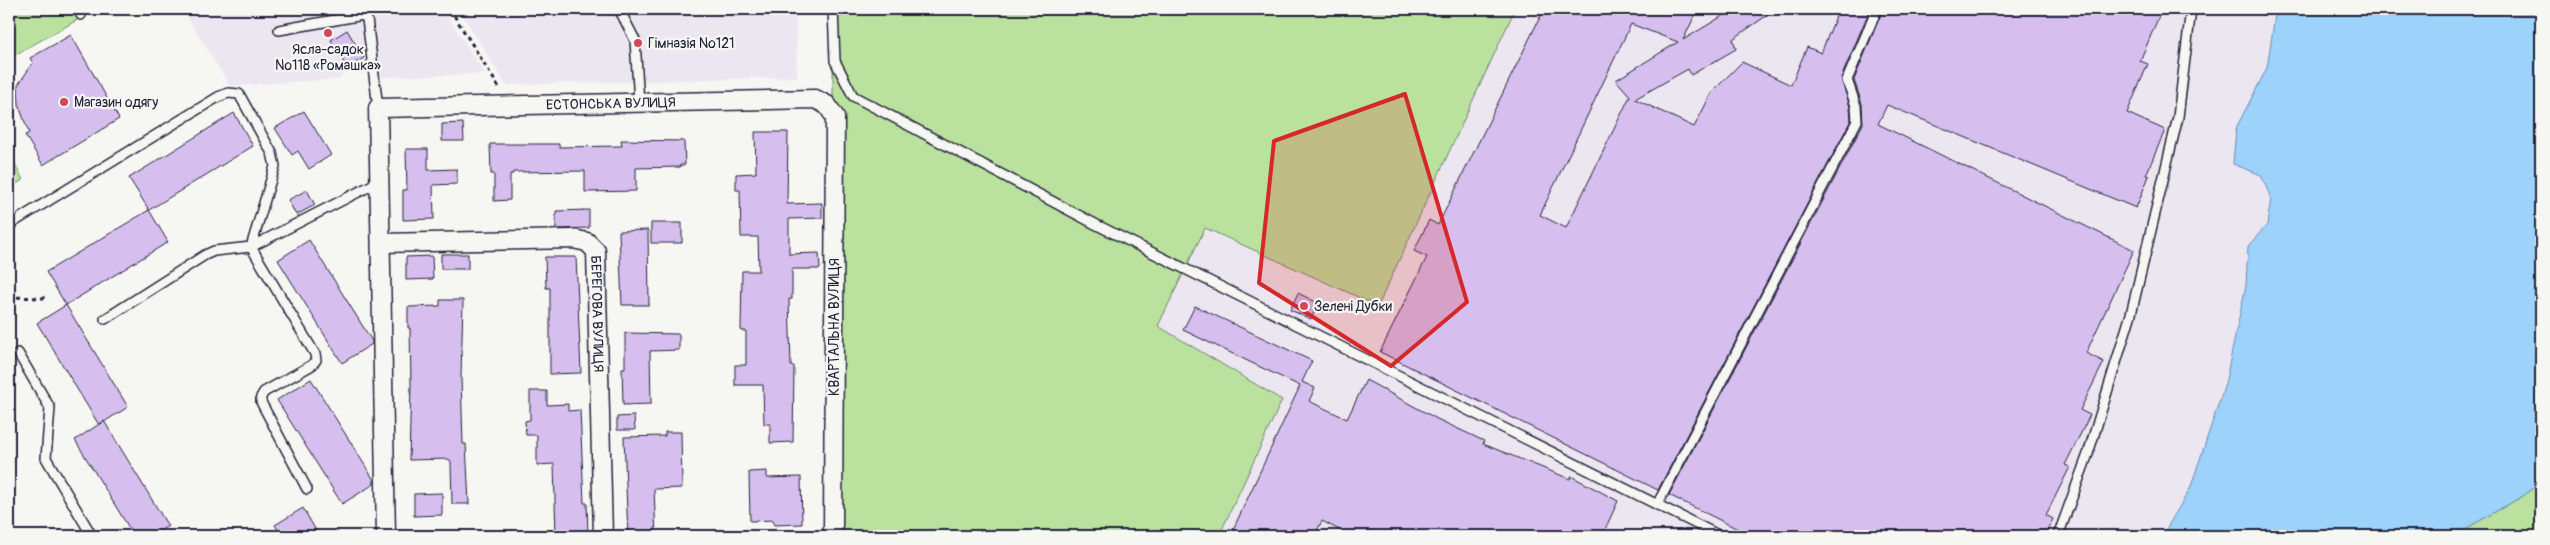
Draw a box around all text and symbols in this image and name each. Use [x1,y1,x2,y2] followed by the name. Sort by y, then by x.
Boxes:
[322,27,334,39] marker: Ясла-садок №118 «Ромашка»
[648,35,735,52] place label: Гімназія №121
[632,37,644,49] marker: Гімназія №121
[275,41,381,74] place label: Ясла-садок №118 «Ромашка»
[546,93,676,113] street label: ЕСТОНСЬКА ВУЛИЦЯ
[74,94,158,111] place label: Магазин одягу
[58,96,70,108] marker: Магазин одягу
[588,255,607,373] street label: БЕРЕГОВА ВУЛИЦЯ
[826,258,843,396] street label: КВАРТАЛЬНА ВУЛИЦЯ
[1314,298,1392,315] place label: Зелені Дубки
[1298,300,1310,312] marker: Зелені Дубки

